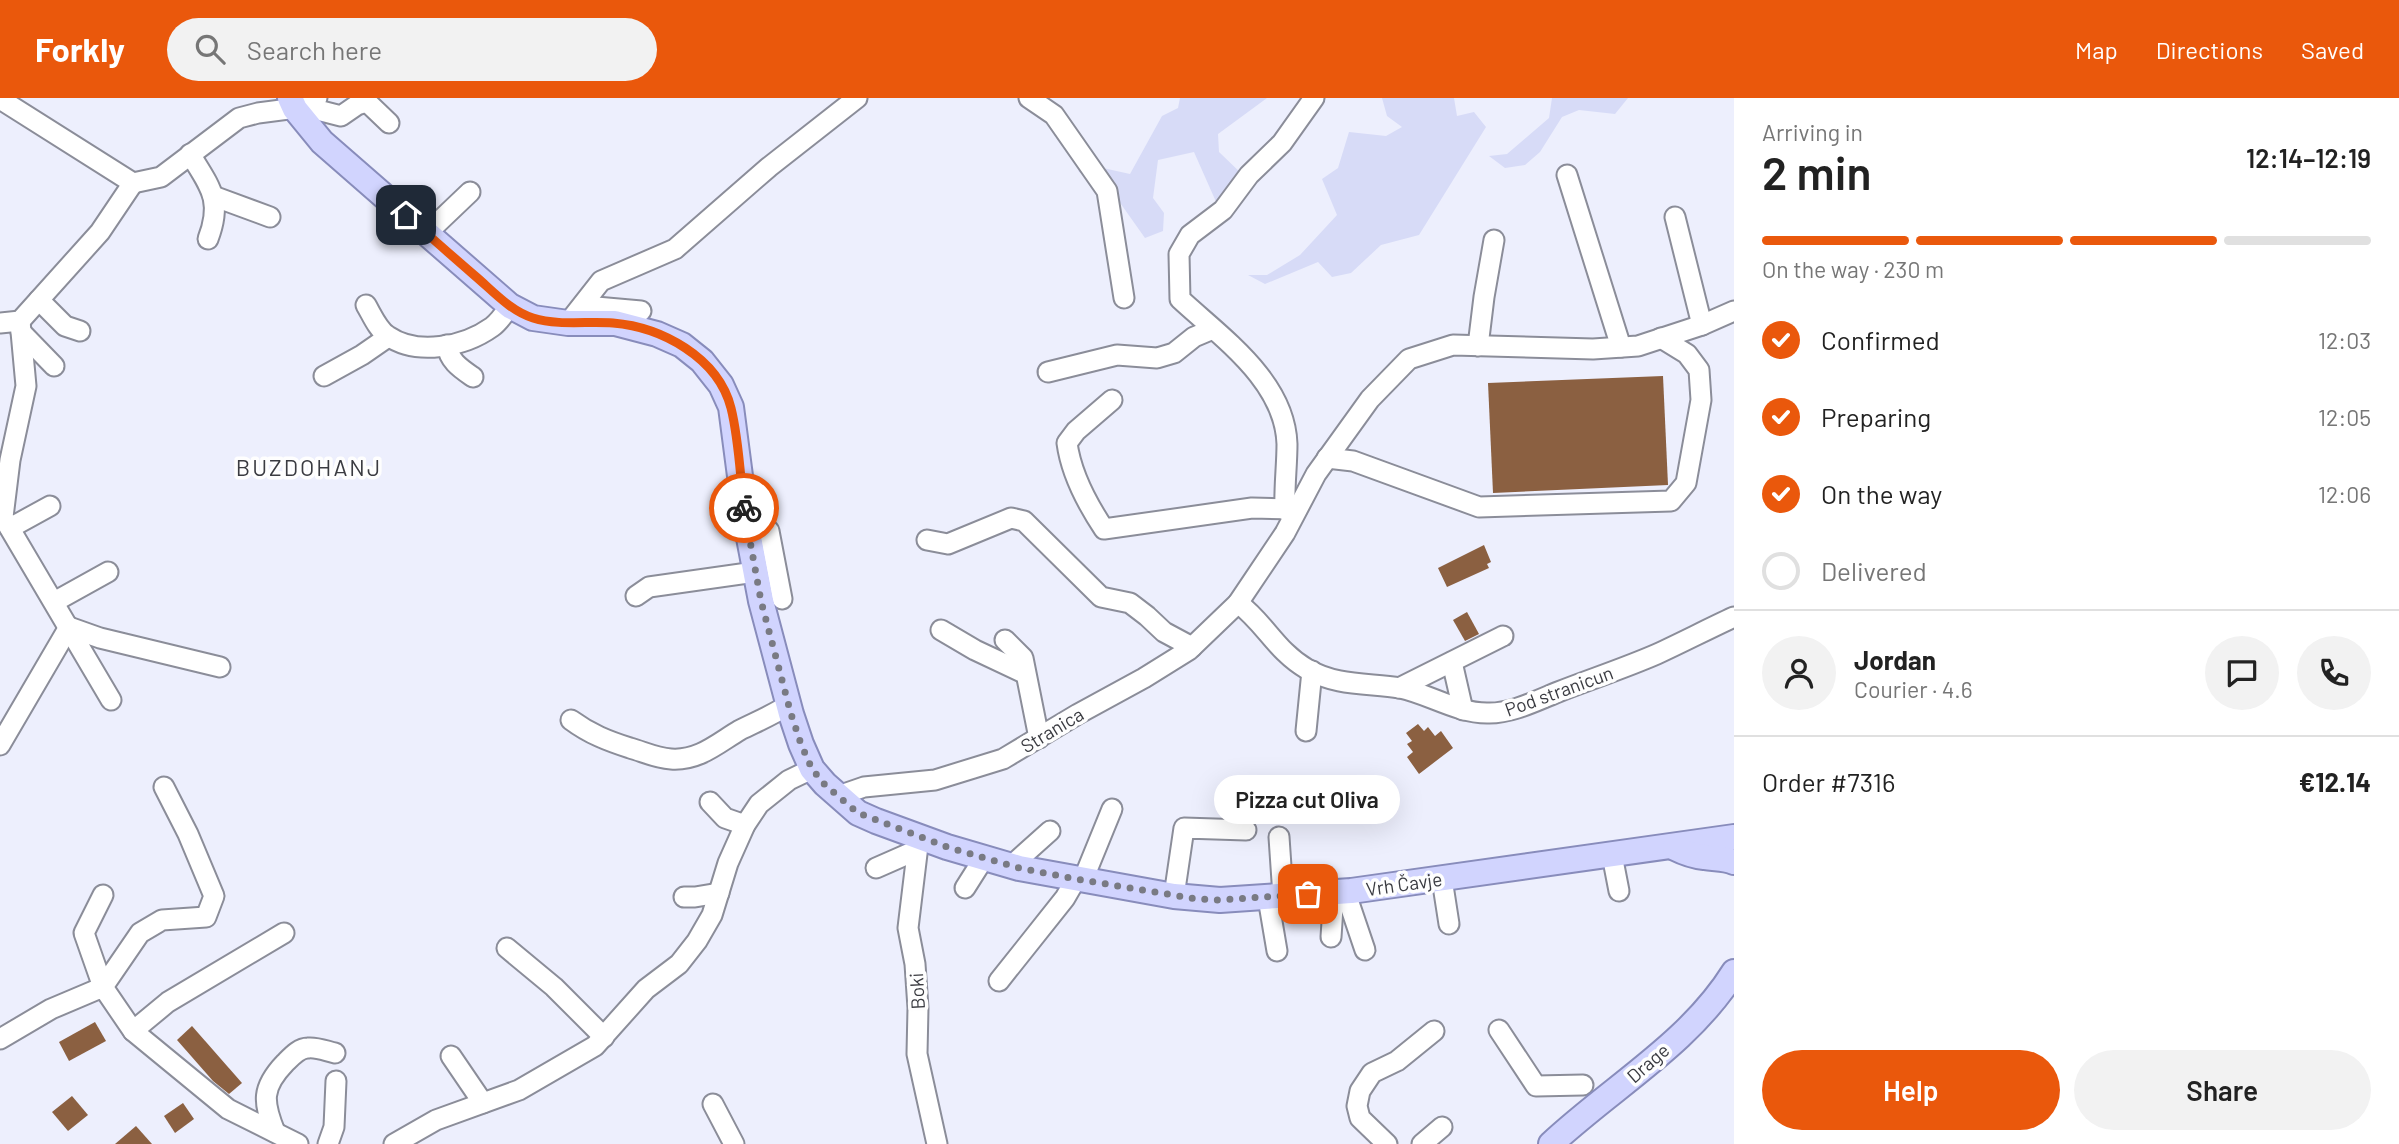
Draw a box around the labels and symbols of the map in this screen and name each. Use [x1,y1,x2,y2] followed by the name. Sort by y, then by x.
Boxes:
[376,185,436,245] pin
[236,453,382,481] district label: BUZDOHANJ
[709,473,779,543] courier
[1502,660,1616,721] street label: Pod stranicun
[1016,702,1087,757] street label: Stranica
[1215,775,1401,824] callout: Pizza cut Oliva
[1278,864,1338,924] pin
[1364,867,1444,900] street label: Vrh Čavje
[904,972,929,1010] street label: Boki
[1622,1038,1674,1087] street label: Drage

